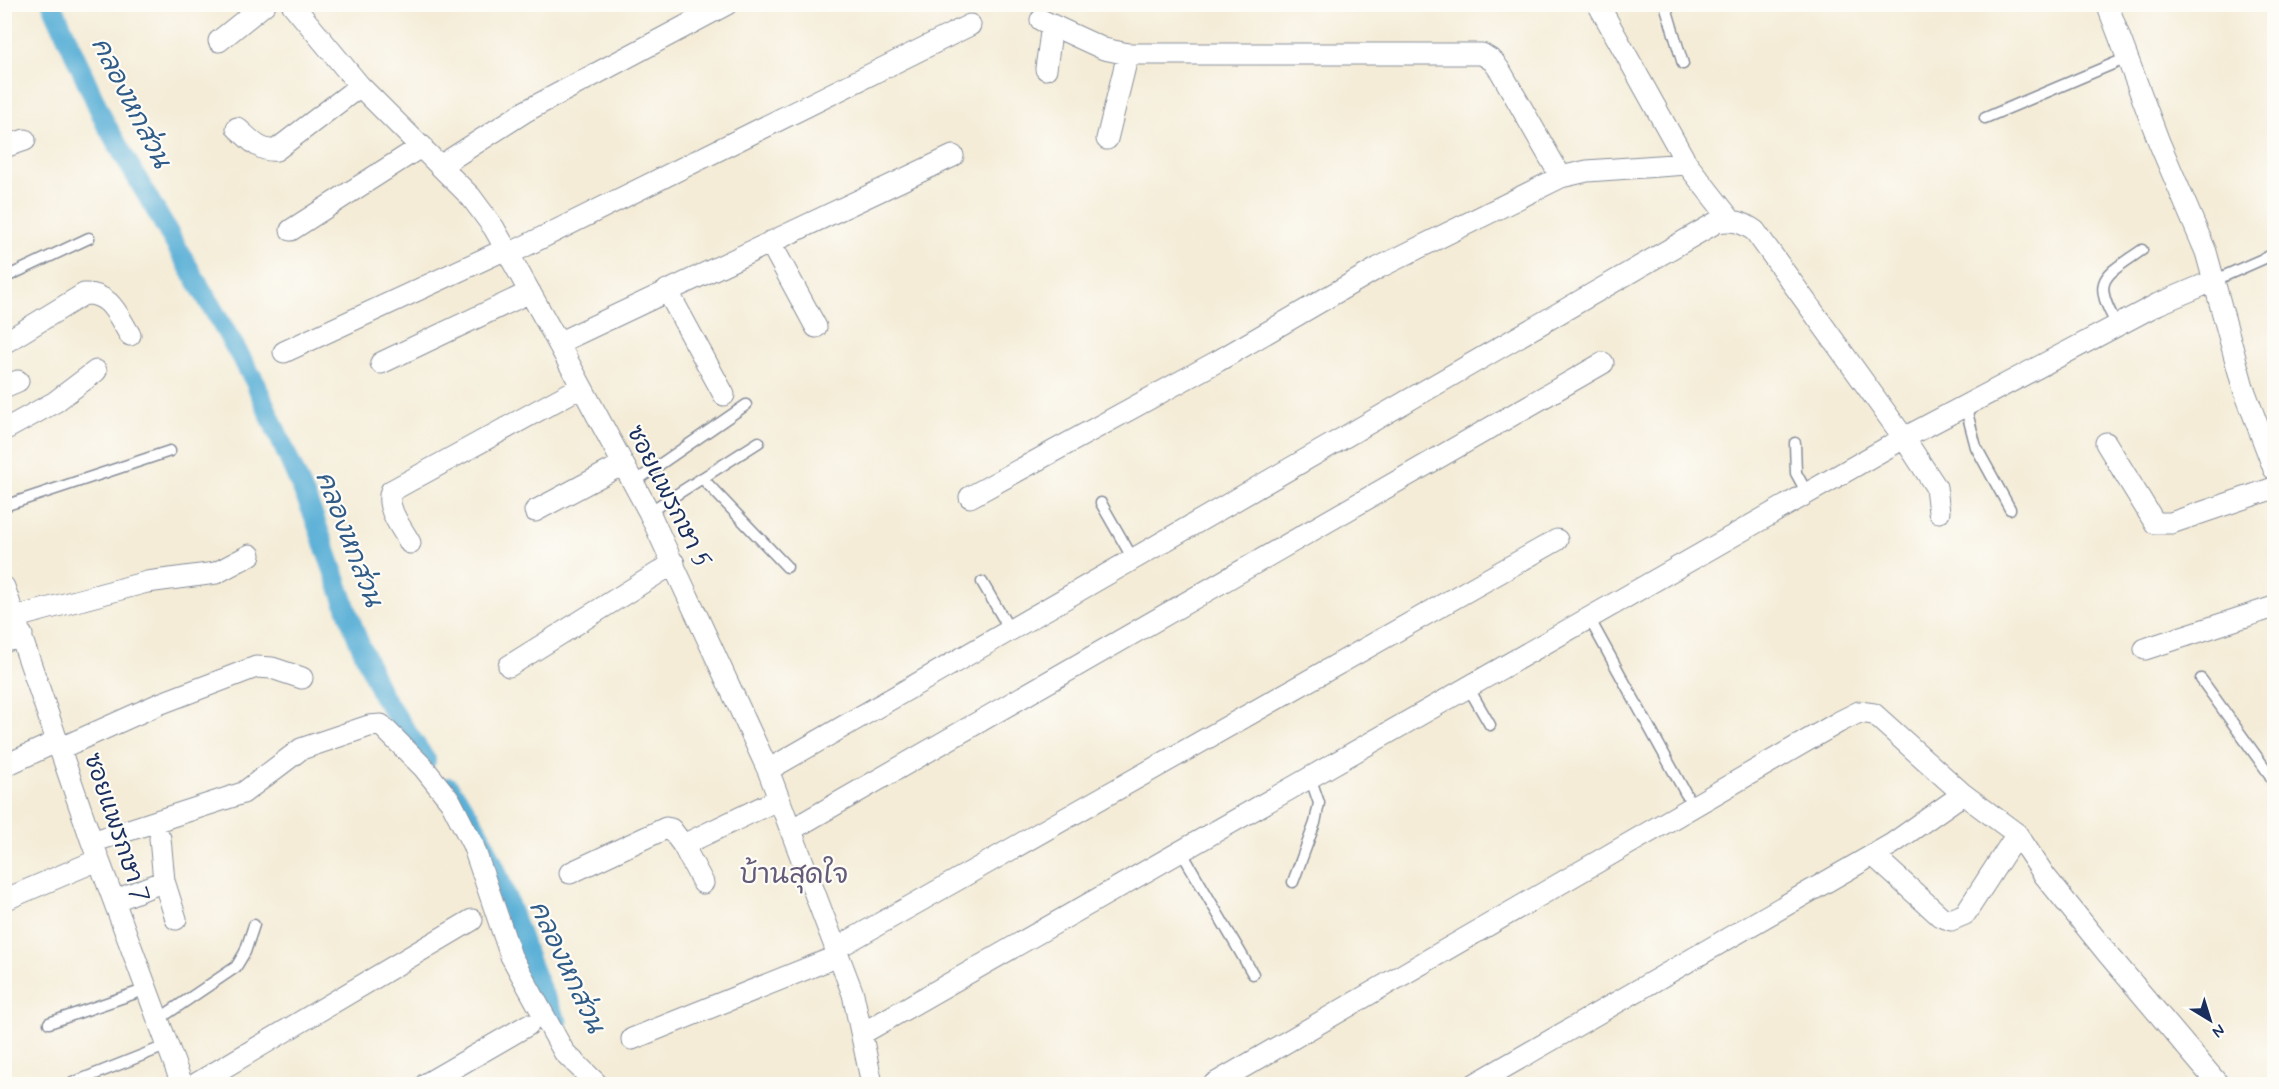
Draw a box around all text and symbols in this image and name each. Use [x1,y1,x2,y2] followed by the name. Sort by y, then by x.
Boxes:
[83,32,179,176] water label: คลองหกส่วน
[619,420,717,574] street label: ซอยแพรกษา 5
[307,466,391,613] water label: คลองหกส่วน
[76,749,156,907] street label: ซอยแพรกษา 7
[740,856,848,894] district label: บ้านสุดใจ
[521,895,613,1040] water label: คลองหกส่วน
[2180,990,2240,1050] north arrow
[2208,1019,2229,1042] text: N

